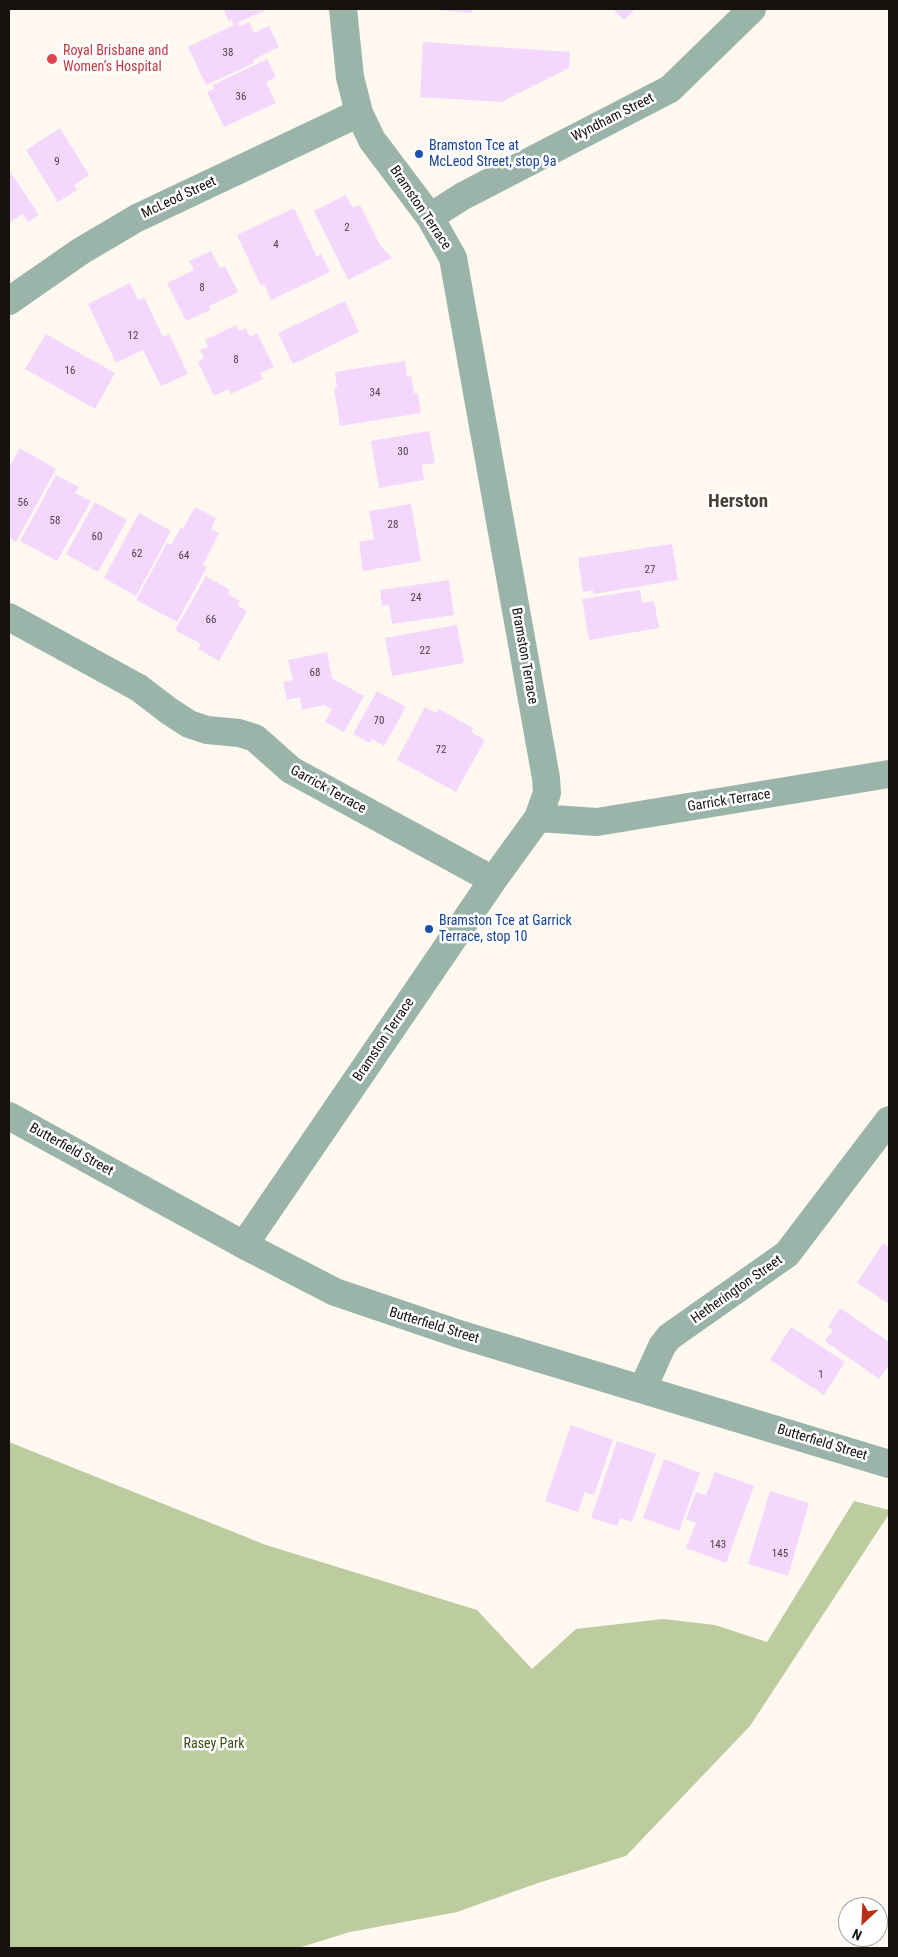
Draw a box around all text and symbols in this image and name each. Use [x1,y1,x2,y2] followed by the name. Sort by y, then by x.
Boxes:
[63,43,168,75] place label: Royal Brisbane and Women’s Hospital
[223,46,233,60] house number: 38
[45,52,59,66] marker: Royal Brisbane and Women’s Hospital
[236,90,246,104] house number: 36
[569,90,657,146] street label: Wyndham Street
[429,138,556,170] place label: Bramston Tce at McLeod Street, stop 9a
[413,148,425,160] marker: Bramston Tce at McLeod Street, stop 9a
[54,155,60,169] house number: 9
[386,163,454,253] street label: Bramston Terrace
[139,173,219,223] street label: McLeod Street
[344,221,350,235] house number: 2
[273,238,279,252] house number: 4
[199,281,205,295] house number: 8
[128,329,138,343] house number: 12
[233,353,239,367] house number: 8
[65,364,75,378] house number: 16
[370,386,380,400] house number: 34
[398,445,408,459] house number: 30
[708,491,768,513] district label: Herston
[18,496,28,510] house number: 56
[50,514,60,528] house number: 58
[388,518,398,532] house number: 28
[92,530,102,544] house number: 60
[132,547,142,561] house number: 62
[179,549,189,563] house number: 64
[645,563,655,577] house number: 27
[411,591,421,605] house number: 24
[507,607,541,705] street label: Bramston Terrace
[206,613,216,627] house number: 66
[420,644,430,658] house number: 22
[310,666,320,680] house number: 68
[374,714,384,728] house number: 70
[436,743,446,757] house number: 72
[287,762,369,818] street label: Garrick Terrace
[686,786,772,816] street label: Garrick Terrace
[439,913,572,946] place label: Bramston Tce at Garrick Terrace, stop 10
[423,923,435,935] marker: Bramston Tce at Garrick Terrace, stop 10
[350,995,418,1085] street label: Bramston Terrace
[26,1120,116,1180] street label: Butterfield Street
[688,1252,786,1328] street label: Hetherington Street
[387,1304,481,1348] street label: Butterfield Street
[818,1368,824,1382] house number: 1
[775,1421,869,1465] street label: Butterfield Street
[710,1538,726,1552] house number: 143
[772,1547,788,1561] house number: 145
[183,1736,245,1752] park label: Rasey Park
[838,1897,888,1947] north arrow
[850,1926,864,1944] text: N

